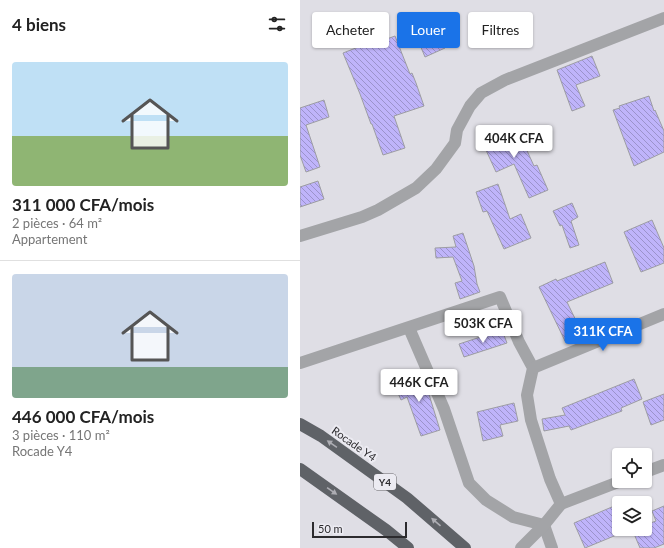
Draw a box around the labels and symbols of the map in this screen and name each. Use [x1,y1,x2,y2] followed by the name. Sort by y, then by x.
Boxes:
[473,125,555,159] pin: 404K CFA
[442,310,524,344] pin: 503K CFA
[562,318,644,352] pin: 311K CFA
[378,369,460,403] pin: 446K CFA
[330,424,379,464] street label: Rocade Y4
[327,440,337,448] one-way arrow
[374,474,396,490] road number: Y4
[327,487,337,495] one-way arrow
[430,518,441,527] one-way arrow
[312,520,407,539] scale bar

